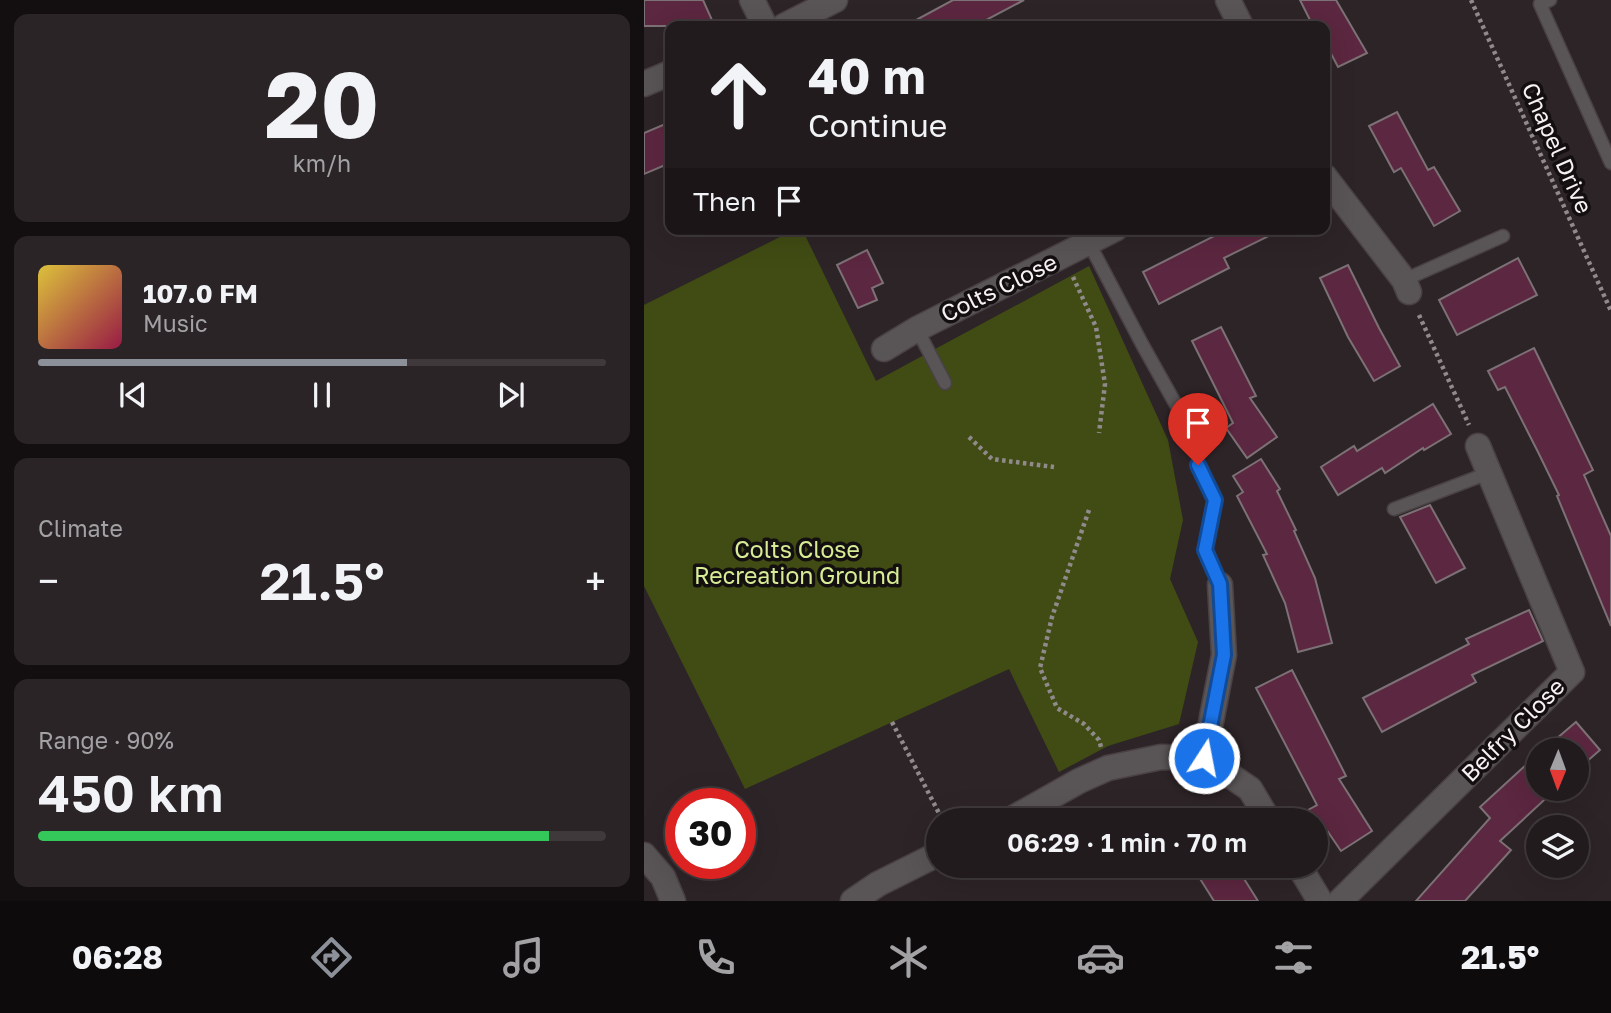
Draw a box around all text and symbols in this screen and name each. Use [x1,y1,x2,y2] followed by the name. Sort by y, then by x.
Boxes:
[808,46,926,105] text: 40 m
[265,49,379,158] text: 20
[693,49,784,140] icon: ahead
[1517,78,1599,217] street label: Chapel Drive
[808,106,947,144] text: Continue
[293,149,351,177] text: km/h
[770,182,808,220] icon: arrive
[693,186,756,217] text: Then
[936,247,1061,327] street label: Colts Close
[143,278,258,309] text: 107.0 FM
[143,309,208,337] text: Music
[114,376,152,414] icon: previous
[303,376,341,414] icon: pause
[492,376,530,414] icon: next
[1168,393,1228,465] pin
[1179,404,1217,442] icon: arrive
[38,514,123,542] text: Climate
[694,535,900,589] park label: Colts Close Recreation Ground
[260,549,384,611] text: 21.5°
[38,558,59,603] text: −
[585,558,606,603] text: +
[1455,672,1570,787] street label: Belfry Close
[1167,721,1241,795] position arrow
[38,726,174,754] text: Range · 90%
[1526,738,1589,802] north arrow
[1526,738,1589,878] map controls
[38,761,223,823] text: 450 km
[665,788,756,879] speed limit sign: 30
[1526,815,1589,878] button: layers
[1007,827,1247,858] text: 06:29 · 1 min · 70 m
[307,933,356,982] icon: directions
[499,933,548,982] icon: music
[691,933,740,982] icon: phone
[884,933,933,982] icon: climate
[1076,933,1125,982] icon: car
[1269,933,1318,982] icon: filters
[72,938,163,976] text: 06:28
[1461,938,1539,976] text: 21.5°

